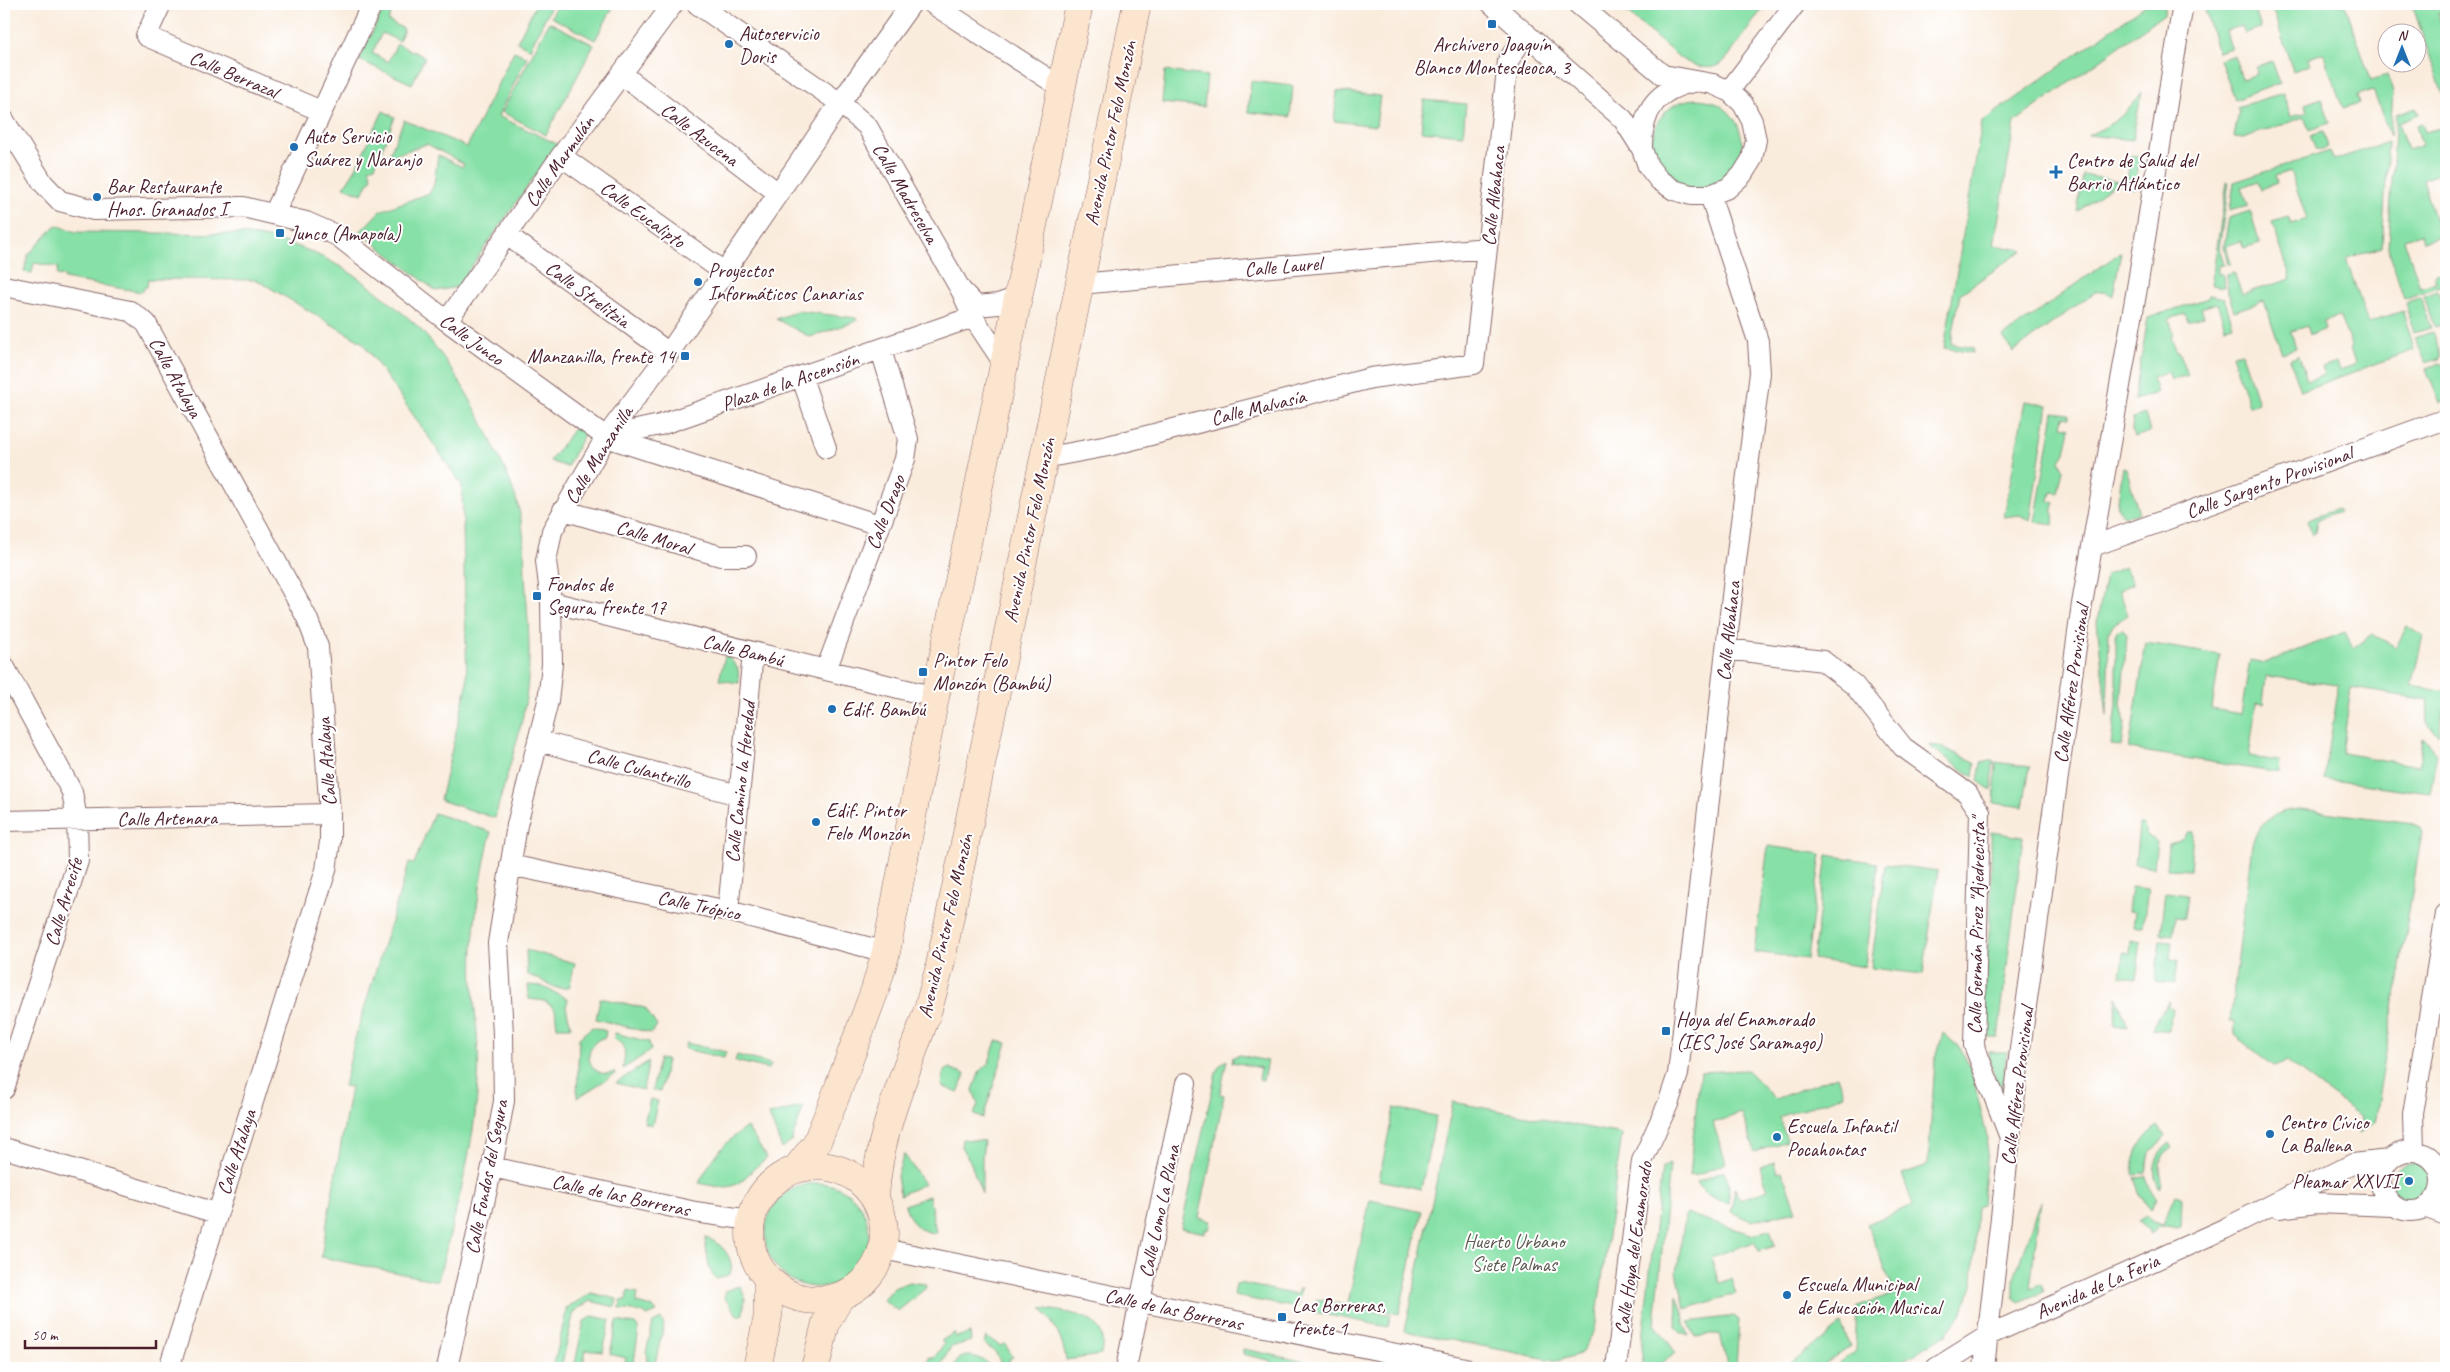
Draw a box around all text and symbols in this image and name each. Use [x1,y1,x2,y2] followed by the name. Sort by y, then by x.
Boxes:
[1486,18,1498,30] marker: Archivero Joaquín Blanco Montesdeoca, 3
[739,21,820,69] place label: Autoservicio Doris
[2378,22,2428,72] north arrow
[2398,27,2409,44] text: N
[1414,32,1572,80] place label: Archivero Joaquín Blanco Montesdeoca, 3
[1079,37,1142,228] street label: Avenida Pintor Felo Monzón
[723,38,735,50] marker: Autoservicio Doris
[186,45,285,106] street label: Calle Berrazal
[656,97,745,173] street label: Calle Azucena
[519,110,601,212] street label: Calle Marmulán
[304,124,422,172] place label: Auto Servicio Suárez y Naranjo
[867,139,945,250] street label: Calle Madreselva
[288,141,300,153] marker: Auto Servicio Suárez y Naranjo
[1476,143,1511,247] street label: Calle Albahaca
[2067,148,2200,196] place label: Centro de Salud del Barrio Atlántico
[2049,165,2063,179] marker: Centro de Salud del Barrio Atlántico
[107,174,232,222] place label: Bar Restaurante Hnos. Granados I
[595,175,691,254] street label: Calle Eucalipto
[91,191,103,203] marker: Bar Restaurante Hnos. Granados I
[289,221,402,246] place label: Junco (Amapola)
[274,227,286,239] marker: Junco (Amapola)
[1243,250,1326,282] street label: Calle Laurel
[541,255,636,334] street label: Calle Strelitzia
[708,258,865,306] place label: Proyectos Informáticos Canarias
[692,276,704,288] marker: Proyectos Informáticos Canarias
[435,308,509,372] street label: Calle Junco
[143,333,209,424] street label: Calle Atalaya
[527,344,677,369] place label: Manzanilla, frente 14
[718,346,863,417] street label: Plaza de la Ascensión
[679,350,691,362] marker: Manzanilla, frente 14
[1208,383,1309,431] street label: Calle Malvasía
[559,400,639,509] street label: Calle Manzanilla
[998,434,1061,625] street label: Avenida Pintor Felo Monzón
[2183,440,2359,524] street label: Calle Sargento Provisional
[860,471,911,553] street label: Calle Drago
[613,514,698,562] street label: Calle Moral
[547,572,667,620] place label: Fondos de Segura, frente 17
[1711,578,1746,682] street label: Calle Albahaca
[531,590,543,602] marker: Fondos de Segura, frente 17
[2048,600,2095,765] street label: Calle Alférez Provisional
[700,628,787,673] street label: Calle Bambú
[933,648,1052,696] place label: Pintor Felo Monzón (Bambú)
[917,666,929,678] marker: Pintor Felo Monzón (Bambú)
[720,697,762,864] street label: Calle Camino la Heredad
[842,697,927,722] place label: Edif. Bambú
[826,703,838,715] marker: Edif. Bambú
[311,715,342,807] street label: Calle Atalaya
[585,743,694,794] street label: Calle Culantrillo
[826,798,911,846] place label: Edif. Pintor Felo Monzón
[117,805,219,832] street label: Calle Artenara
[1962,813,1991,1035] street label: Calle Germán Pirez "Ajedrecista"
[810,816,822,828] marker: Edif. Pintor Felo Monzón
[912,831,979,1021] street label: Avenida Pintor Felo Monzón
[39,854,88,949] street label: Calle Arrecife
[655,885,744,927] street label: Calle Trópico
[1995,1002,2040,1166] street label: Calle Alférez Provisional
[1676,1007,1823,1055] place label: Hoya del Enamorado (IES José Saramago)
[1660,1025,1672,1037] marker: Hoya del Enamorado (IES José Saramago)
[459,1096,514,1256] street label: Calle Fondos del Segura
[211,1105,263,1198] street label: Calle Atalaya
[2280,1110,2370,1158] place label: Centro Cívico La Ballena
[1787,1114,1899,1162] place label: Escuela Infantil Pocahontas
[2264,1128,2276,1140] marker: Centro Cívico La Ballena
[1771,1131,1783,1143] marker: Escuela Infantil Pocahontas
[1133,1141,1186,1280] street label: Calle Lomo La Plana
[1609,1159,1658,1336] street label: Calle Hoya del Enamorado
[550,1169,694,1223] street label: Calle de las Borreras
[2292,1169,2403,1194] place label: Pleamar XXVII
[2403,1175,2415,1187] marker: Pleamar XXVII
[1463,1229,1566,1277] park label: Huerto Urbano Siete Palmas
[2032,1247,2164,1325] street label: Avenida de La Feria
[1797,1272,1944,1320] place label: Escuela Municipal de Educación Musical
[1103,1283,1247,1337] street label: Calle de las Borreras
[1781,1289,1793,1301] marker: Escuela Municipal de Educación Musical
[1292,1293,1386,1341] place label: Las Borreras, frente 1
[1276,1311,1288,1323] marker: Las Borreras, frente 1
[25,1317,156,1349] scale bar
[32,1326,59,1345] text: 50 m

